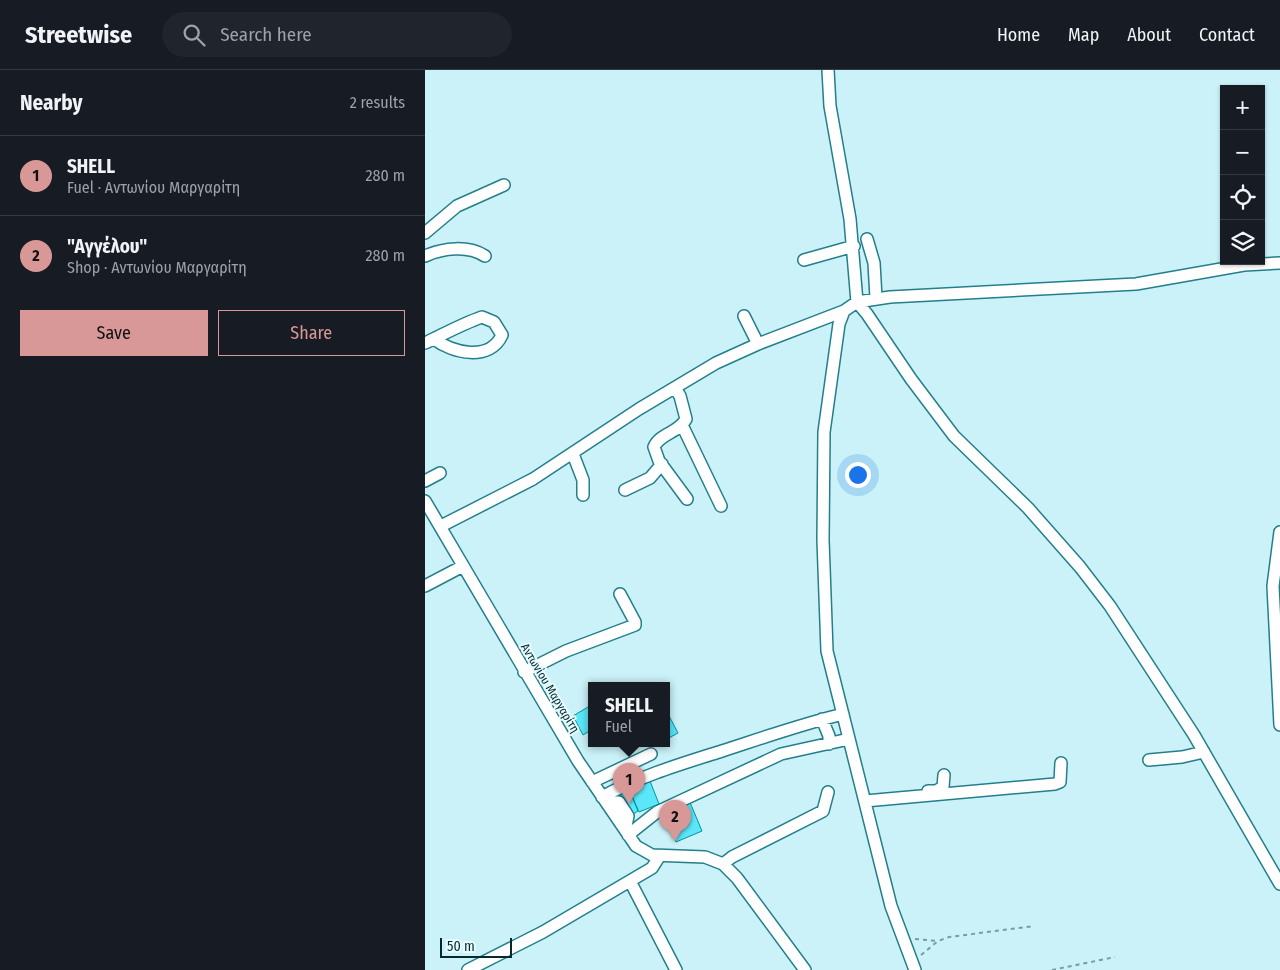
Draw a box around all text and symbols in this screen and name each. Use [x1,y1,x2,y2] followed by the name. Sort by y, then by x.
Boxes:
[162,12,512,57] search box
[25,21,132,49] text: Streetwise
[180,21,208,49] icon: search
[220,23,312,46] text: Search here
[997,24,1040,46] text: Home
[1068,24,1099,46] text: Map
[1127,24,1171,46] text: About
[1199,24,1255,46] text: Contact
[1220,85,1265,265] map controls
[1220,85,1265,130] button: +
[20,90,82,116] text: Nearby
[350,93,405,112] text: 2 results
[1220,130,1265,175] button: −
[67,155,115,178] text: SHELL
[33,166,39,185] text: 1
[366,166,405,185] text: 280 m
[1220,175,1265,220] button: locate
[67,178,240,197] text: Fuel · Αντωνίου Μαργαρίτη
[1220,220,1265,265] button: layers
[67,235,147,258] text: "Αγγέλου"
[32,246,40,265] text: 2
[366,246,405,265] text: 280 m
[67,258,247,277] text: Shop · Αντωνίου Μαργαρίτη
[20,310,208,356] button: Save
[218,310,405,356] button: Share
[845,462,871,488] your location
[518,641,582,735] street label: Αντωνίου Μαργαρίτη
[588,682,670,747] popup
[605,694,653,717] text: SHELL
[605,717,632,736] text: Fuel
[613,763,645,804] pin: 1
[659,800,691,841] pin: 2
[440,935,513,958] scale bar
[447,938,475,955] text: 50 m

